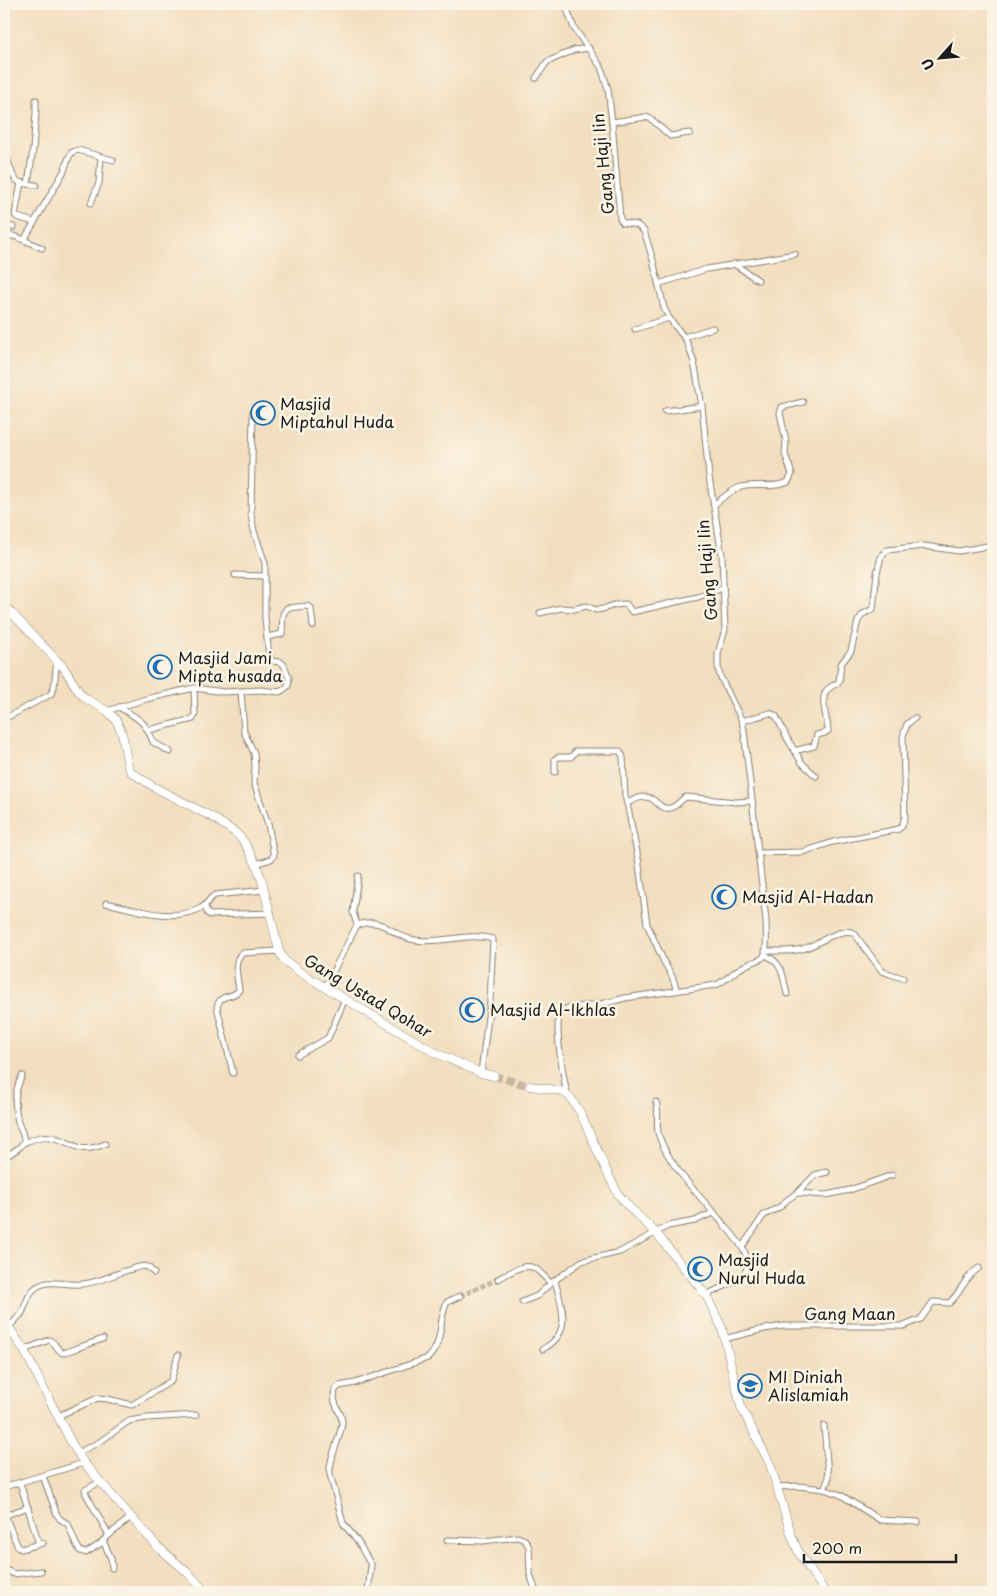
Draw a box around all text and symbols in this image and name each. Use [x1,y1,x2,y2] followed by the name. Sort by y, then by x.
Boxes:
[914,32,964,82] north arrow
[916,55,940,74] text: U
[585,113,619,216] street label: Gang Haji Iin
[280,391,394,433] place label: Masjid Miptahul Huda
[250,400,276,426] mosque icon: Masjid Miptahul Huda
[690,519,722,622] street label: Gang Haji Iin
[178,645,283,687] place label: Masjid Jami Mipta husada
[147,654,173,680] mosque icon: Masjid Jami Mipta husada
[711,884,737,910] mosque icon: Masjid Al-Hadan
[742,884,874,908] place label: Masjid Al-Hadan
[300,947,438,1043] street label: Gang Ustad Qohar
[459,997,485,1023] mosque icon: Masjid Al-Ikhlas
[490,997,616,1021] place label: Masjid Al-Ikhlas
[718,1247,806,1289] place label: Masjid Nurul Huda
[687,1256,713,1282] mosque icon: Masjid Nurul Huda
[804,1301,896,1325] street label: Gang Maan
[768,1364,849,1406] place label: MI Diniah Alislamiah
[737,1373,763,1399] school or university icon: MI Diniah Alislamiah
[804,1531,957,1563] scale bar
[812,1536,862,1559] text: 200 m

